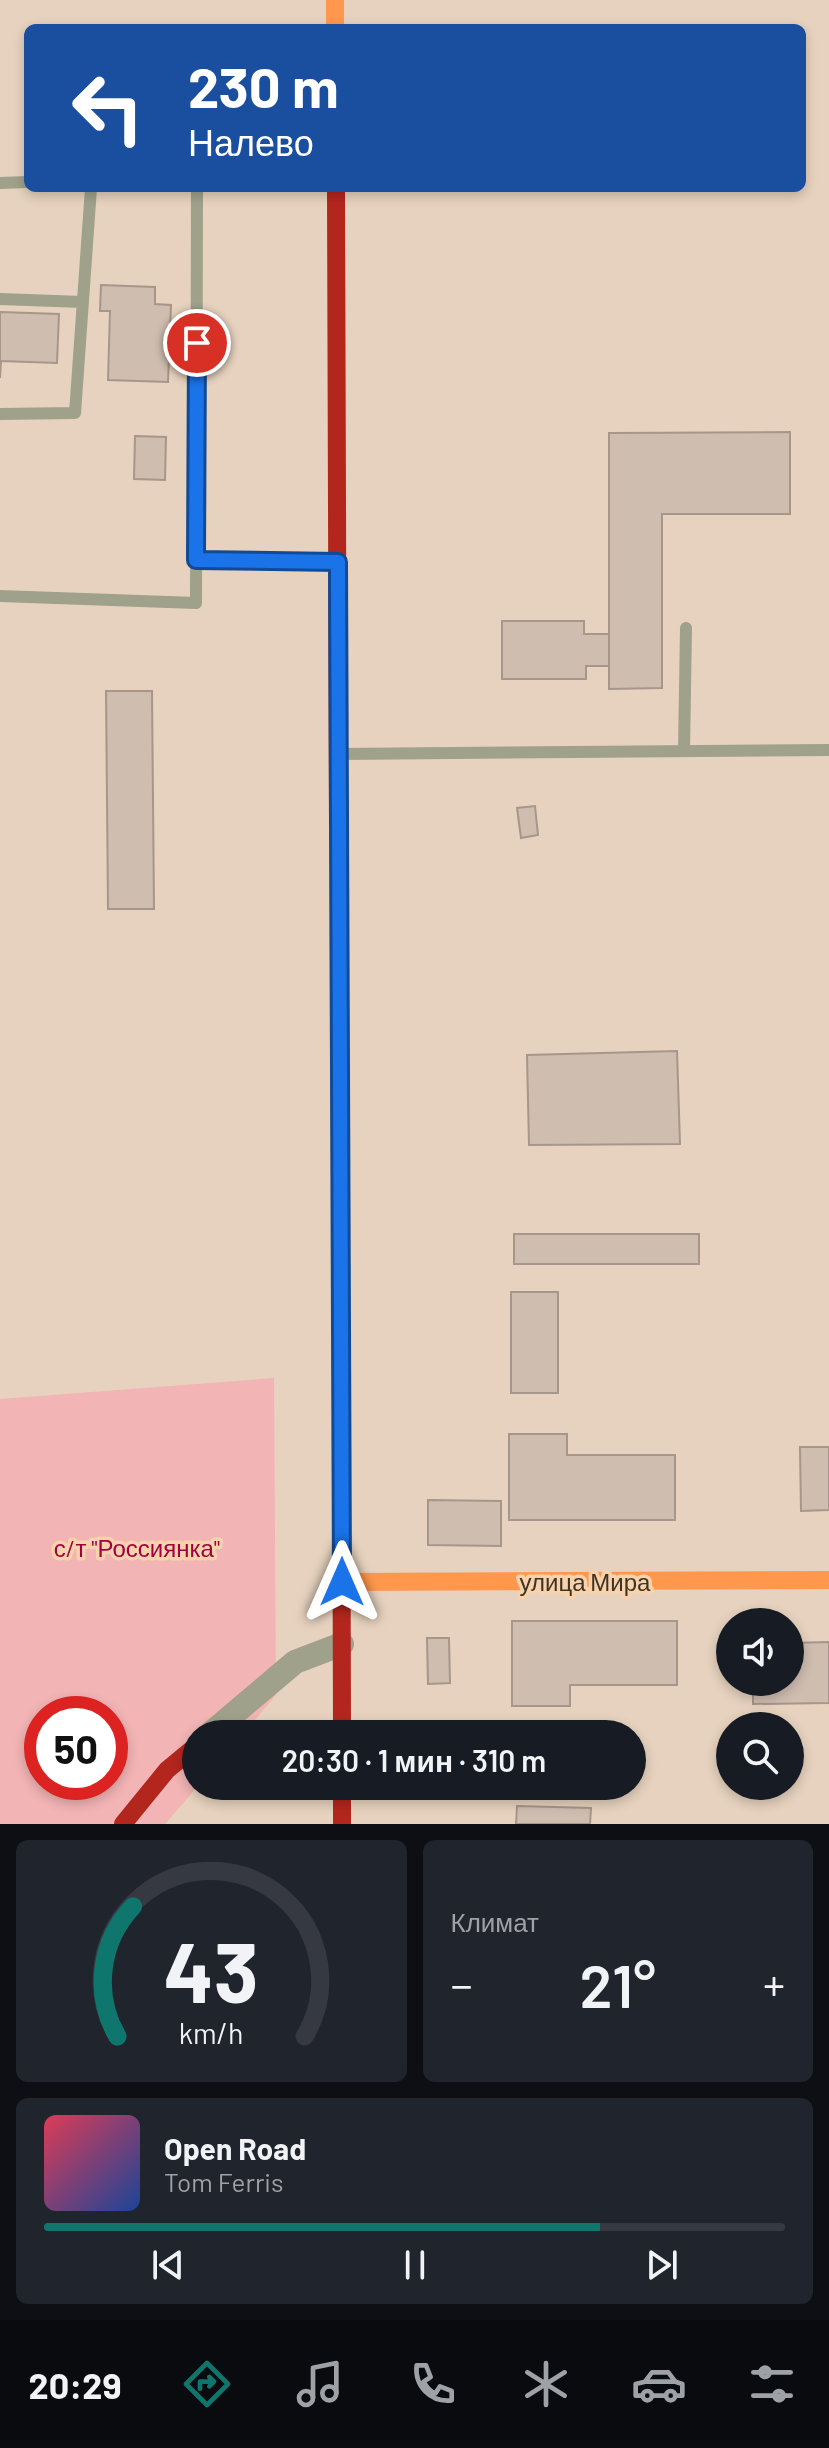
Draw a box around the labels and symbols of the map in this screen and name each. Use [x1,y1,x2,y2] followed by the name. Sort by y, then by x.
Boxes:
[163,309,231,377] pin
[54,1533,220,1562] park label: с/т "Россиянка"
[300,1540,384,1624] position arrow
[520,1567,651,1596] street label: улица Мира
[24,1696,128,1800] speed limit sign: 50

